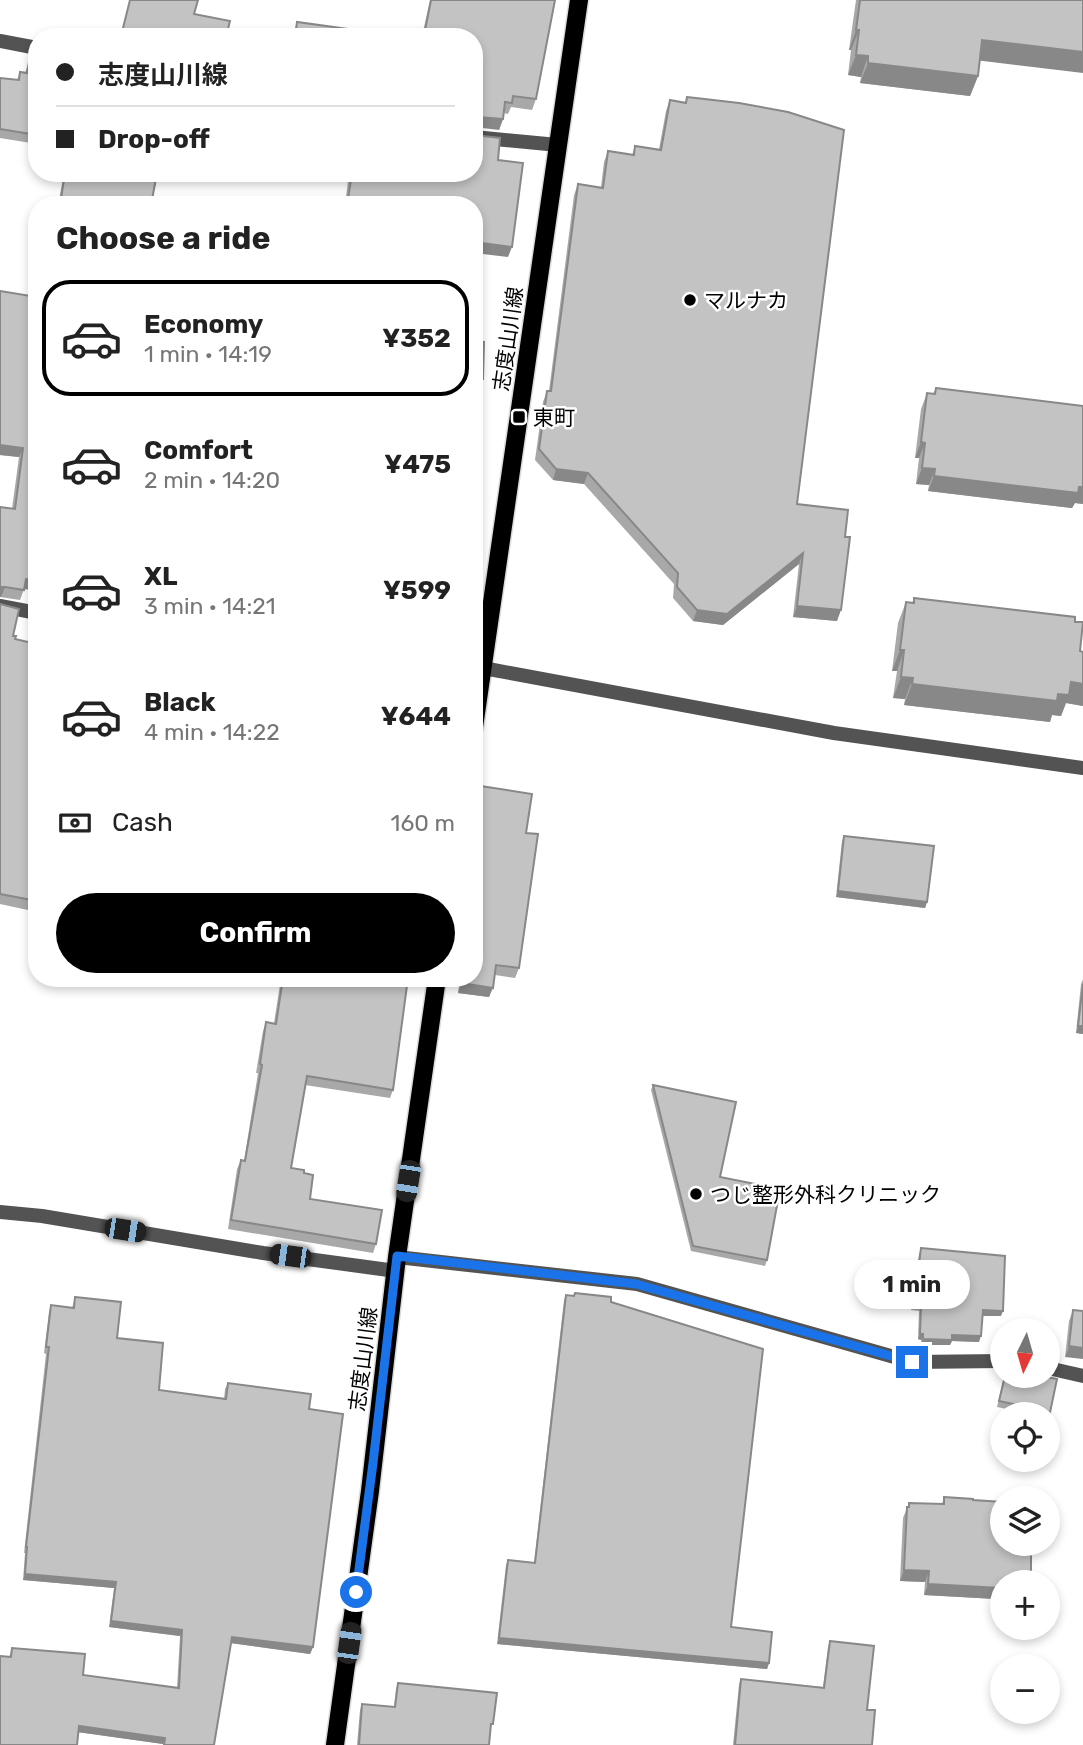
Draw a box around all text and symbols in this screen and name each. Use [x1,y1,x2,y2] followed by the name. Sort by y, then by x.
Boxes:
[98,60,228,91] text: 志度山川線
[98,124,210,155] text: Drop-off
[56,219,270,257] text: Choose a ride
[488,285,528,393] street label: 志度山川線
[704,288,788,313] place label: マルナカ
[682,292,698,308] marker: マルナカ
[60,307,123,370] icon: car
[144,309,263,340] text: Economy
[382,323,451,354] text: ¥352
[144,340,272,368] text: 1 min · 14:19
[533,405,575,430] place label: 東町
[511,409,527,425] marker: 東町
[60,433,123,496] icon: car
[144,435,253,466] text: Comfort
[384,449,451,480] text: ¥475
[144,466,280,494] text: 2 min · 14:20
[60,559,123,622] icon: car
[144,561,177,592] text: XL
[383,575,451,606] text: ¥599
[144,592,276,620] text: 3 min · 14:21
[60,685,123,748] icon: car
[144,687,216,718] text: Black
[381,701,451,732] text: ¥644
[144,718,280,746] text: 4 min · 14:22
[56,804,94,842] icon: cash
[112,807,173,838] text: Cash
[391,809,455,837] text: 160 m
[56,893,455,973] button: Confirm
[395,1159,422,1203] car
[710,1182,941,1207] place label: つじ整形外科クリニック
[688,1186,704,1202] marker: つじ整形外科クリニック
[103,1216,148,1244] car
[268,1243,313,1269] car
[854,1260,970,1310] callout: 1 min
[883,1270,941,1298] text: 1 min
[344,1305,382,1413] street label: 志度山川線
[990,1318,1060,1388] north arrow
[990,1318,1060,1724] map controls
[896,1346,928,1378] route end
[990,1402,1060,1472] button: locate
[990,1486,1060,1556] button: layers
[990,1570,1060,1640] button: +
[340,1576,372,1608] route start
[336,1621,363,1665] car
[990,1654,1060,1724] button: −

